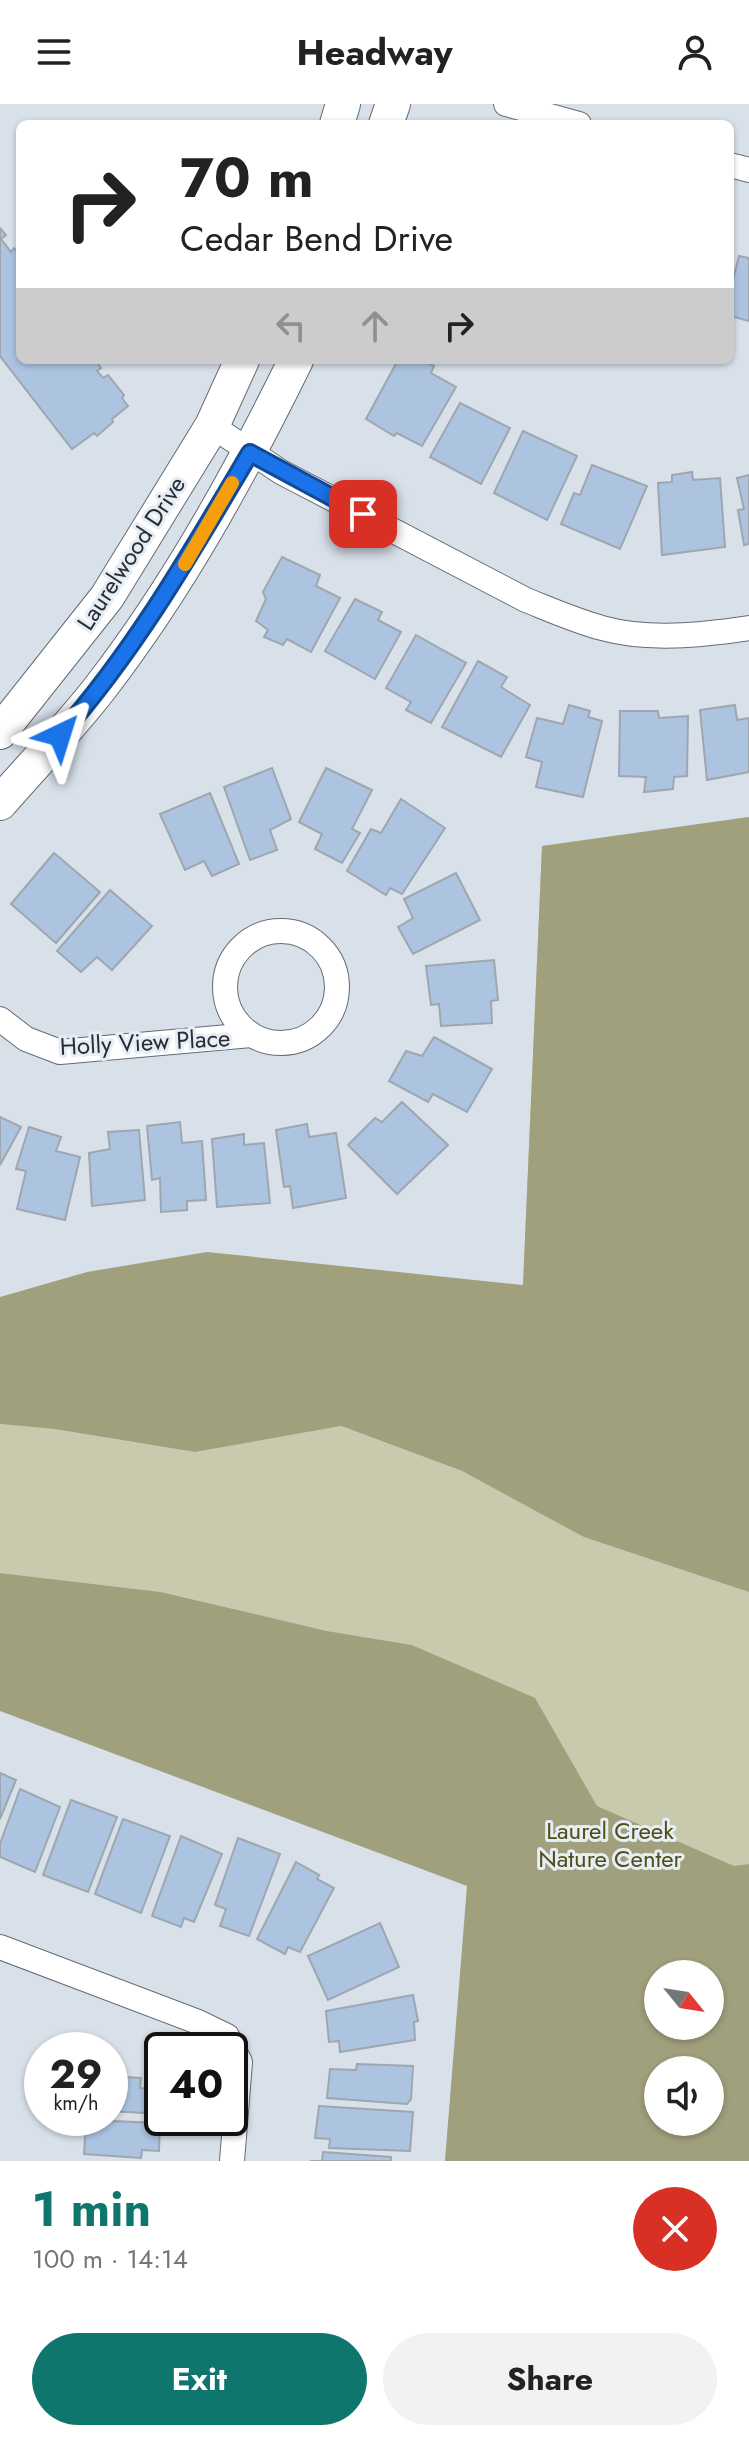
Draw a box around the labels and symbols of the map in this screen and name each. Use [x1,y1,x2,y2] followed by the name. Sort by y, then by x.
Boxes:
[68,469,194,637] street label: Laurelwood Drive
[329,480,397,548] pin
[18,693,102,777] position arrow
[59,1020,231,1064] street label: Holly View Place
[538,1813,683,1876] park label: Laurel Creek Nature Center
[644,1960,724,2040] north arrow
[144,2032,248,2136] speed limit sign: 40

